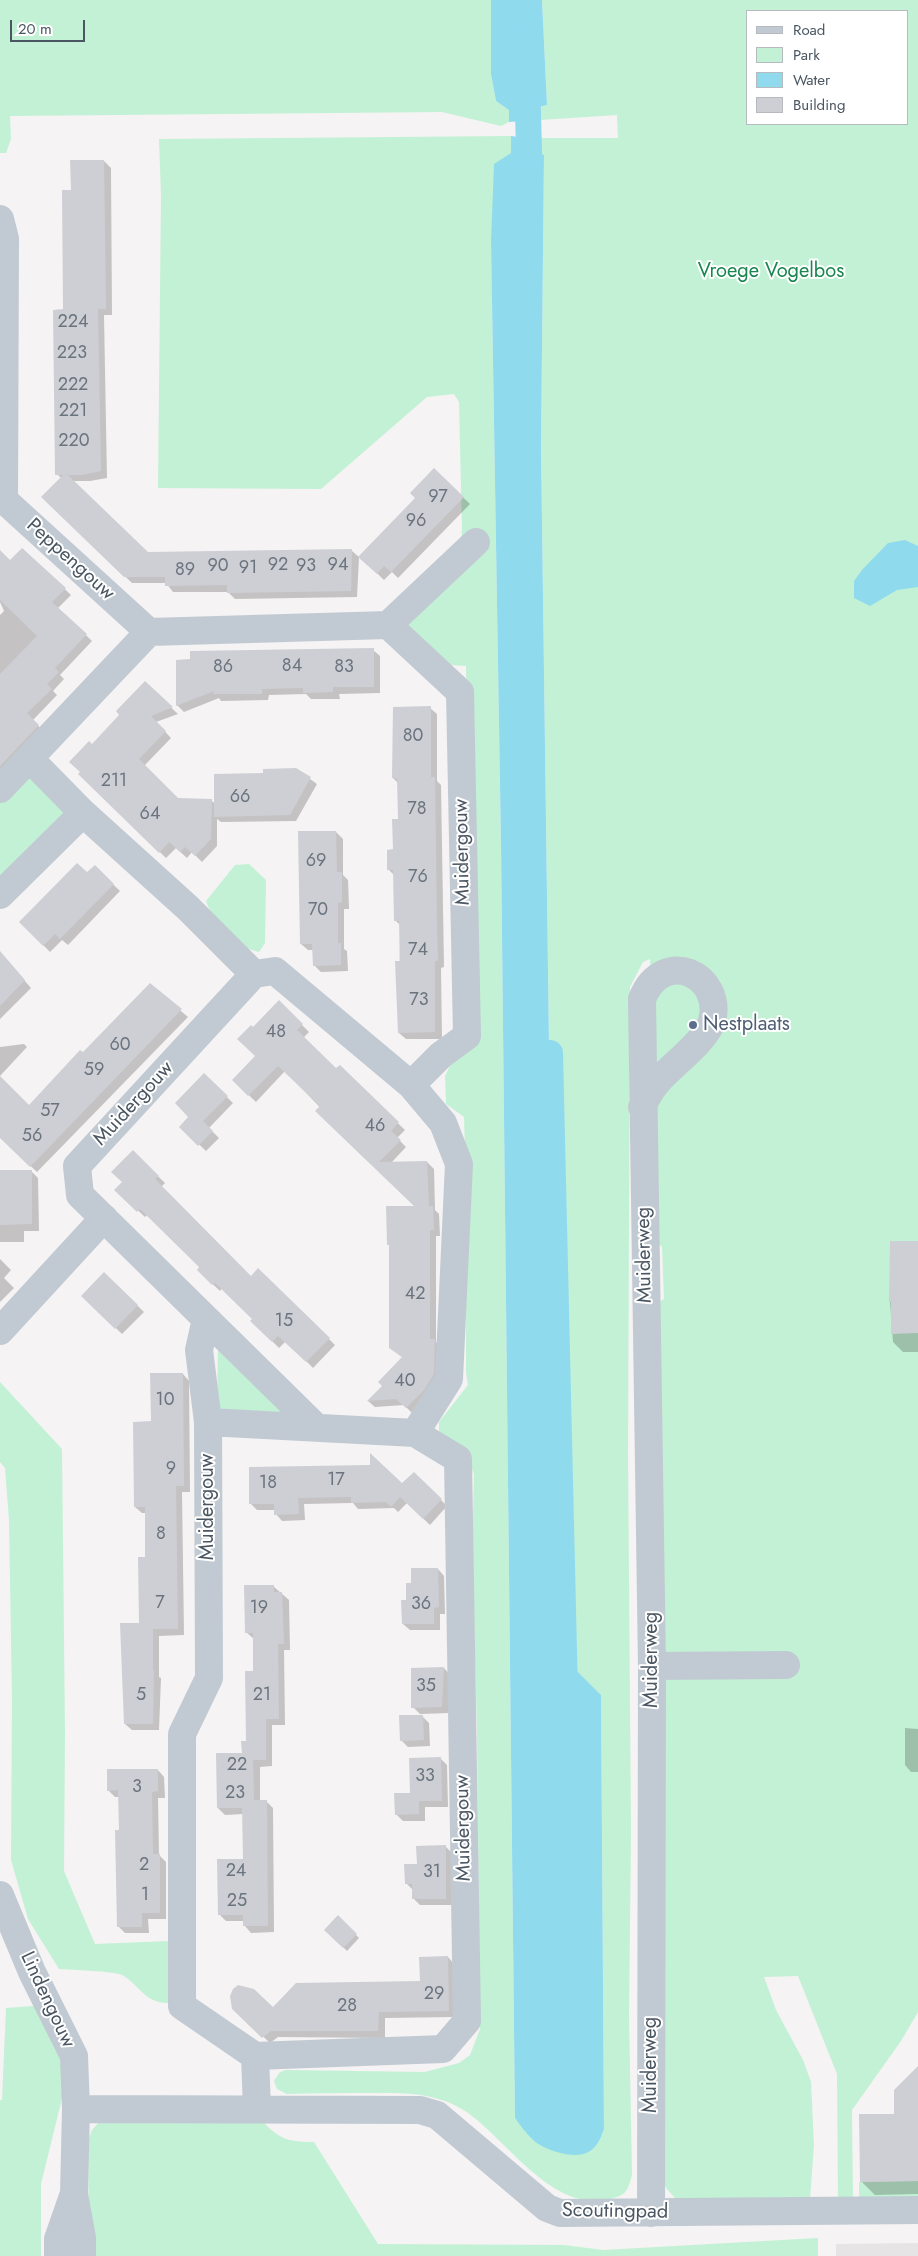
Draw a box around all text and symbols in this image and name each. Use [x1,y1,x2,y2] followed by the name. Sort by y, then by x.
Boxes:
[12,10,88,42] scale bar
[746,10,908,125] legend
[18,18,52,40] text: 20 m
[793,19,825,41] text: Road
[793,44,820,66] text: Park
[793,69,830,91] text: Water
[793,94,845,116] text: Building
[698,260,844,284] park label: Vroege Vogelbos
[58,312,88,334] house number: 224
[57,343,87,365] house number: 223
[58,375,88,397] house number: 222
[59,401,87,423] house number: 221
[58,431,90,453] house number: 220
[428,487,448,509] house number: 97
[406,511,426,533] house number: 96
[21,514,119,606] street label: Peppengouw
[268,555,288,577] house number: 92
[328,555,348,577] house number: 94
[207,556,229,578] house number: 90
[296,556,316,578] house number: 93
[239,558,257,580] house number: 91
[175,560,195,582] house number: 89
[282,656,302,678] house number: 84
[213,657,233,679] house number: 86
[334,657,354,679] house number: 83
[403,726,423,748] house number: 80
[101,771,127,793] house number: 211
[230,787,250,809] house number: 66
[407,799,427,821] house number: 78
[450,799,476,905] street label: Muidergouw
[140,804,160,826] house number: 64
[306,851,326,873] house number: 69
[408,867,428,889] house number: 76
[308,900,328,922] house number: 70
[408,940,428,962] house number: 74
[409,990,429,1012] house number: 73
[703,1013,790,1037] place label: Nestplaats
[687,1019,699,1031] marker: Nestplaats
[266,1022,286,1044] house number: 48
[109,1035,131,1057] house number: 60
[89,1057,179,1151] street label: Muidergouw
[84,1060,104,1082] house number: 59
[40,1101,60,1123] house number: 57
[365,1116,385,1138] house number: 46
[22,1126,42,1148] house number: 56
[632,1207,658,1303] street label: Muiderweg
[405,1284,425,1306] house number: 42
[275,1311,293,1333] house number: 15
[394,1371,416,1393] house number: 40
[156,1390,174,1412] house number: 10
[196,1454,220,1560] street label: Muidergouw
[166,1459,176,1481] house number: 9
[327,1470,345,1492] house number: 17
[259,1473,277,1495] house number: 18
[156,1524,166,1546] house number: 8
[155,1593,165,1615] house number: 7
[411,1594,431,1616] house number: 36
[250,1598,268,1620] house number: 19
[640,1612,664,1708] street label: Muiderweg
[416,1676,436,1698] house number: 35
[136,1685,146,1707] house number: 5
[253,1685,271,1707] house number: 21
[227,1755,247,1777] house number: 22
[415,1766,435,1788] house number: 33
[451,1775,477,1881] street label: Muidergouw
[132,1777,142,1799] house number: 3
[225,1783,245,1805] house number: 23
[139,1855,149,1877] house number: 2
[226,1861,246,1883] house number: 24
[423,1862,441,1884] house number: 31
[141,1885,149,1907] house number: 1
[227,1891,247,1913] house number: 25
[14,1948,80,2052] street label: Lindengouw
[424,1984,444,2006] house number: 29
[337,1996,357,2018] house number: 28
[639,2017,663,2113] street label: Muiderweg
[562,2199,668,2225] street label: Scoutingpad

